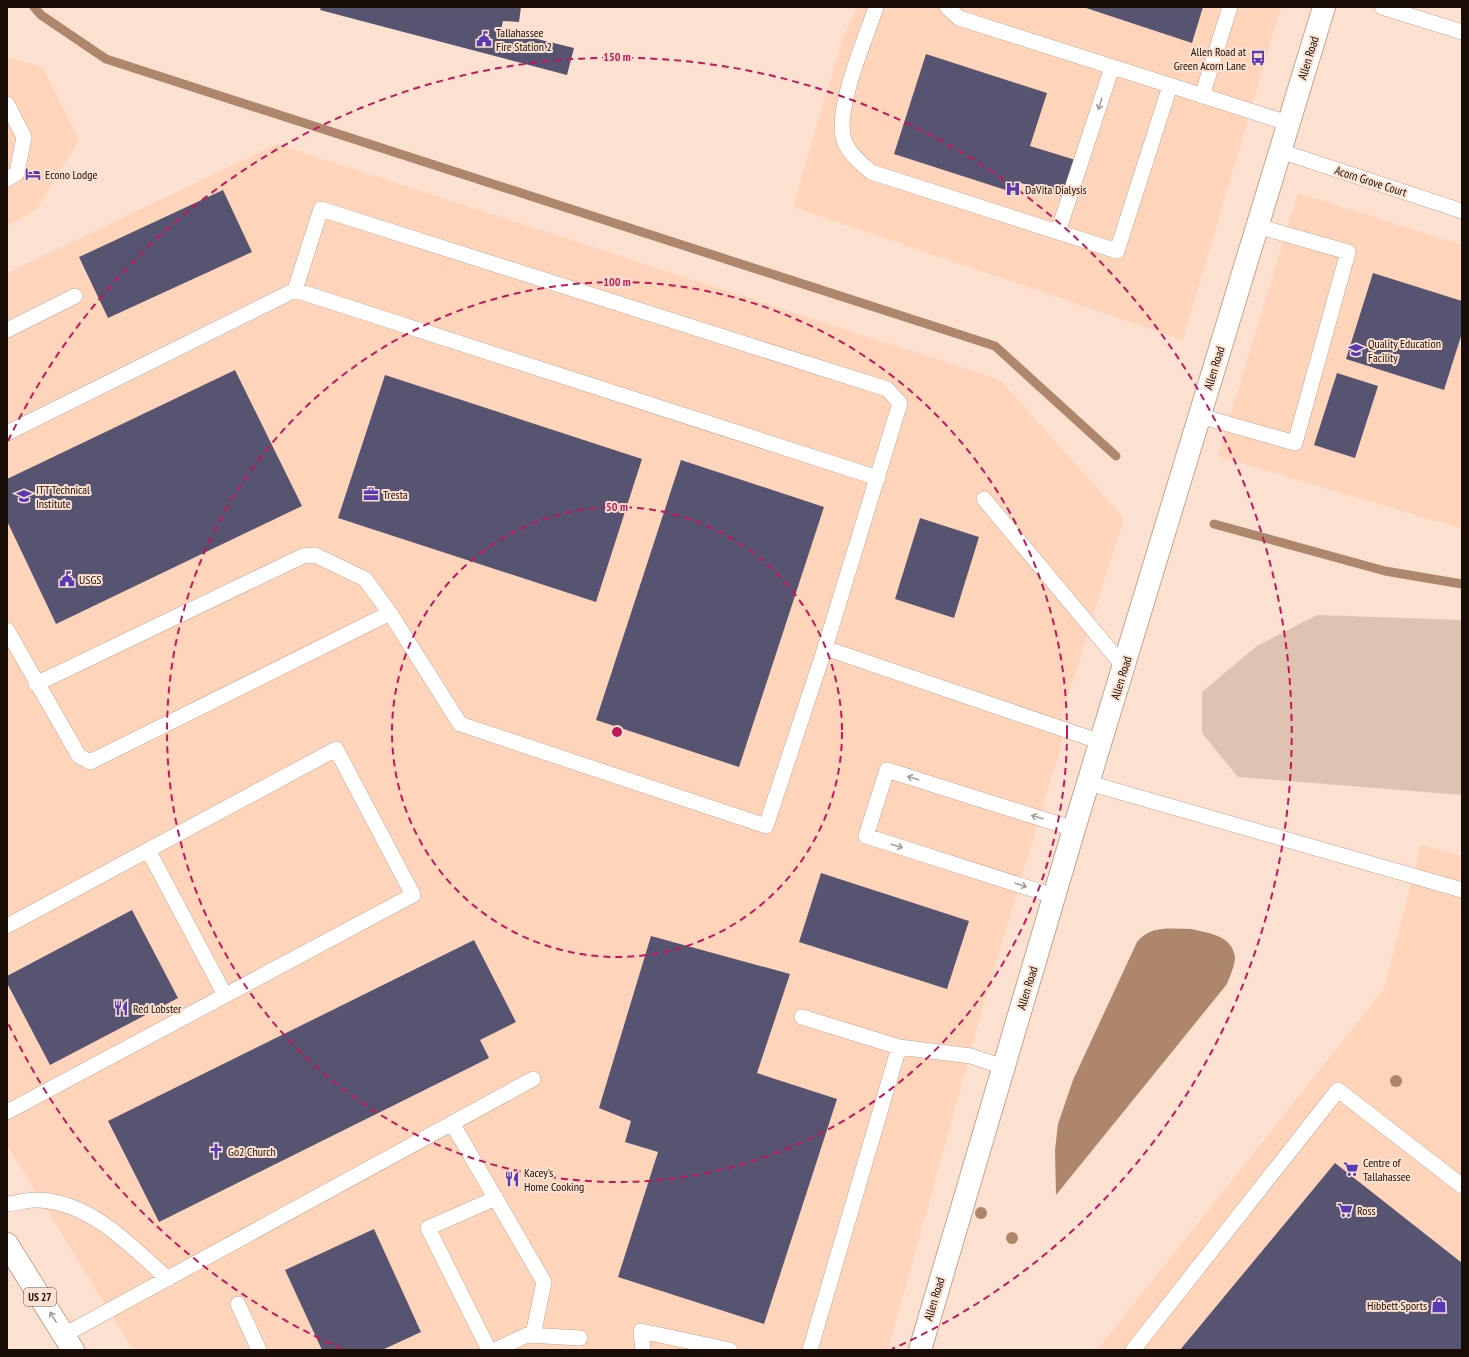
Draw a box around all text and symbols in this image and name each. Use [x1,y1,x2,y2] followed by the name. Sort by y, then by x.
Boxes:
[496,25,552,54] place label: Tallahassee Fire Station 2
[475,30,493,48] public building icon: Tallahassee Fire Station 2
[1294,35,1322,81] street label: Allen Road
[1174,44,1247,73] place label: Allen Road at Green Acorn Lane
[603,49,631,64] text: 150 m
[1249,49,1267,67] bus stop icon: Allen Road at Green Acorn Lane
[1096,97,1103,110] one-way arrow
[1333,162,1410,200] street label: Acorn Grove Court
[24,165,42,183] hotel icon: Econo Lodge
[45,167,97,182] place label: Econo Lodge
[1004,180,1022,198] hospital icon: DaVita Dialysis
[1025,182,1087,197] place label: DaVita Dialysis
[603,274,631,289] text: 100 m
[1368,336,1441,365] place label: Quality Education Facility
[1347,341,1365,359] school or university icon: Quality Education Facility
[1200,345,1228,391] street label: Allen Road
[36,482,90,511] place label: ITT Technical Institute
[362,485,380,503] office icon: Tresta
[15,487,33,505] school or university icon: ITT Technical Institute
[383,487,408,502] place label: Tresta
[606,499,628,514] text: 50 m
[58,570,76,588] public building icon: USGS
[79,572,101,587] place label: USGS
[1107,655,1135,701] street label: Allen Road
[610,725,624,739] centre of rings
[907,774,920,781] one-way arrow
[1031,813,1044,820] one-way arrow
[890,843,903,850] one-way arrow
[1014,882,1027,889] one-way arrow
[1013,965,1041,1011] street label: Allen Road
[112,999,130,1017] restaurant icon: Red Lobster
[133,1001,182,1016] place label: Red Lobster
[207,1142,225,1160] church icon: Go2 Church
[228,1144,276,1159] place label: Go2 Church
[1363,1155,1411,1184] place label: Centre of Tallahassee
[1342,1160,1360,1178] supermarket icon: Centre of Tallahassee
[524,1165,584,1194] place label: Kacey's Home Cooking
[503,1170,521,1188] restaurant icon: Kacey's Home Cooking
[1336,1201,1354,1219] supermarket icon: Ross
[1357,1203,1376,1218] place label: Ross
[920,1276,948,1322] street label: Allen Road
[24,1288,56,1306] road number: US 27
[1430,1296,1448,1314] shop icon: Hibbett Sports
[1367,1298,1427,1313] place label: Hibbett Sports
[48,1311,56,1323] one-way arrow

